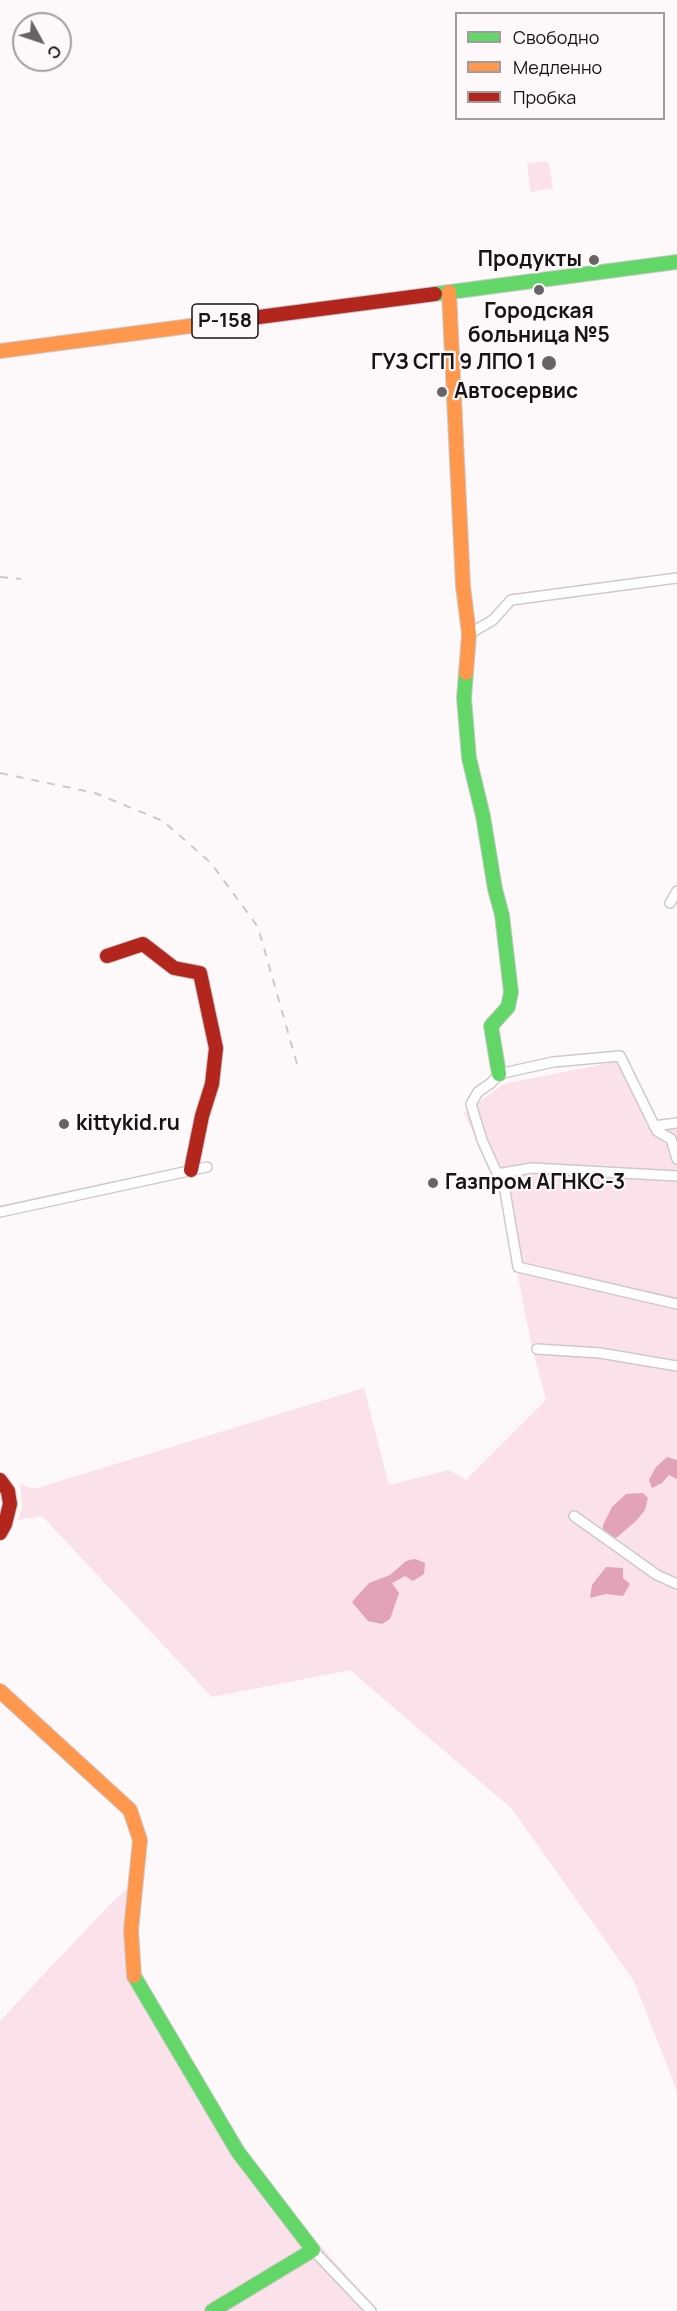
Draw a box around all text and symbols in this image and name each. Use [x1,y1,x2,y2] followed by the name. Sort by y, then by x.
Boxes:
[12,12,72,72] north arrow
[455,12,665,120] legend
[513,25,599,49] text: Свободно
[42,41,66,64] text: С
[513,55,602,79] text: Медленно
[513,85,576,109] text: Пробка
[478,247,582,273] place label: Продукты
[587,253,601,267] marker: Продукты
[532,283,546,297] marker: Городская больница №5
[468,299,610,349] place label: Городская больница №5
[192,304,258,338] road number: Р-158
[371,350,536,376] place label: ГУЗ СГП 9 ЛПО 1
[540,354,558,372] marker: ГУЗ СГП 9 ЛПО 1
[454,379,578,405] place label: Автосервис
[435,385,449,399] marker: Автосервис
[76,1111,180,1137] place label: kittykid.ru
[57,1117,71,1131] marker: kittykid.ru
[445,1170,625,1196] place label: Газпром АГНКС-3
[426,1176,440,1190] marker: Газпром АГНКС-3

